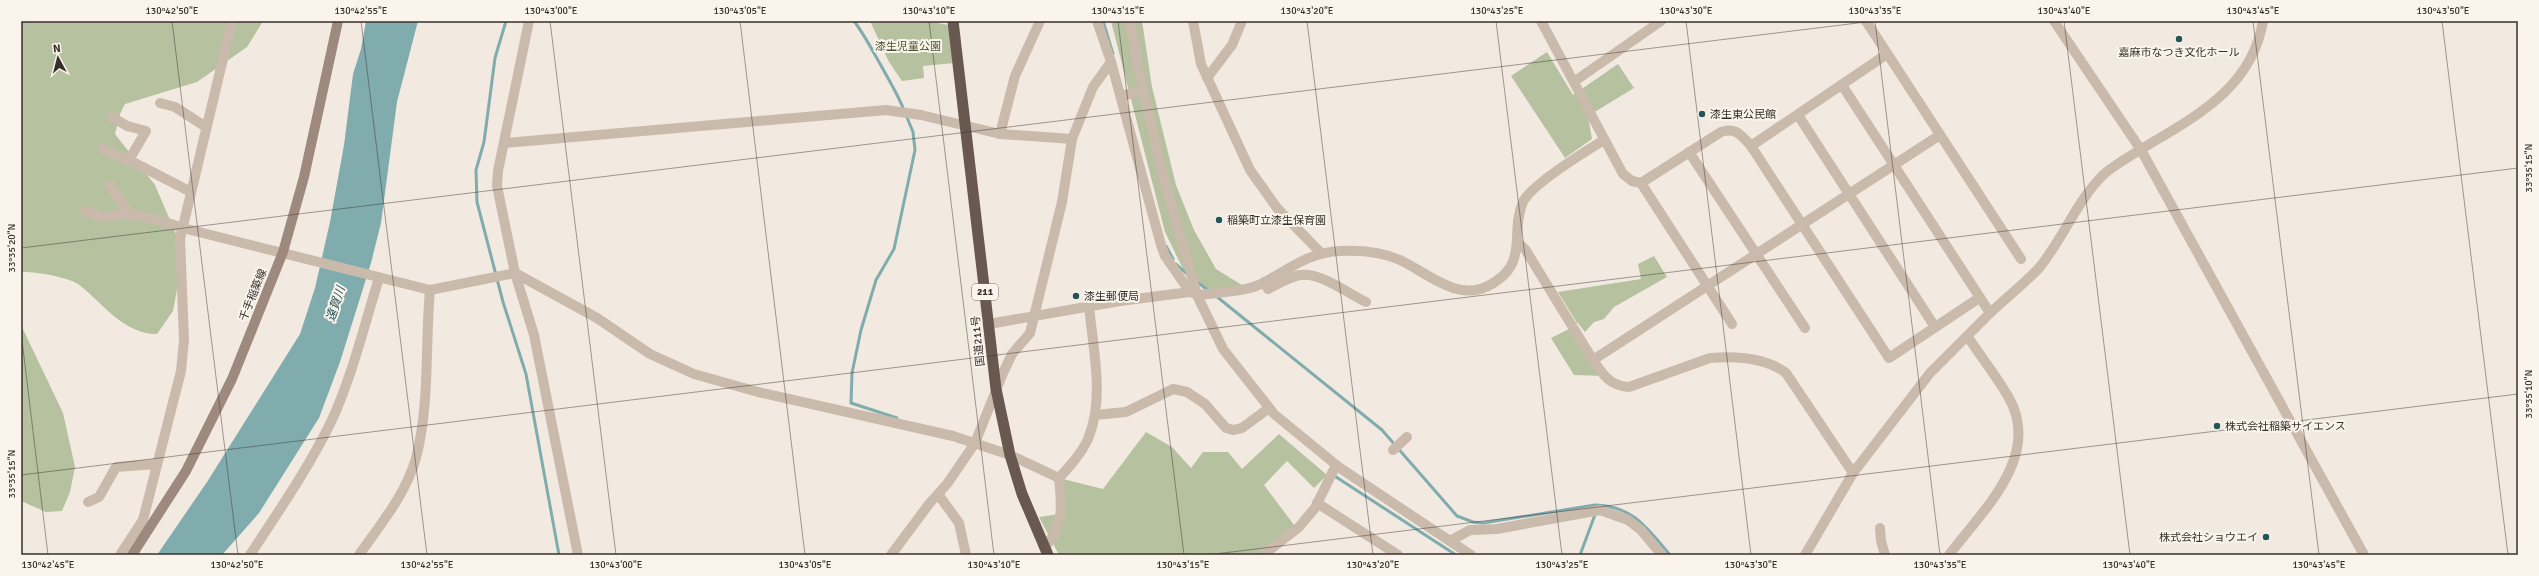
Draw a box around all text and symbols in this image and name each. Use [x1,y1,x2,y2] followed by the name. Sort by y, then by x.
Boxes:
[145,5,199,17] text: 130°42'50"E
[334,5,388,17] text: 130°42'55"E
[524,5,578,17] text: 130°43'00"E
[713,5,767,17] text: 130°43'05"E
[902,5,956,17] text: 130°43'10"E
[1091,5,1145,17] text: 130°43'15"E
[1280,5,1334,17] text: 130°43'20"E
[1470,5,1524,17] text: 130°43'25"E
[1659,5,1713,17] text: 130°43'30"E
[1848,5,1902,17] text: 130°43'35"E
[2037,5,2091,17] text: 130°43'40"E
[2226,5,2280,17] text: 130°43'45"E
[2416,5,2470,17] text: 130°43'50"E
[2174,34,2184,44] marker: 嘉麻市なつき文化ホール
[38,38,78,78] north arrow
[875,40,941,53] park label: 漆生児童公園
[52,42,61,55] text: N
[2119,46,2240,59] place label: 嘉麻市なつき文化ホール
[1710,108,1776,121] place label: 漆生東公民館
[1697,109,1707,119] marker: 漆生東公民館
[2523,144,2535,192] text: 33°35'15"N
[1227,214,1326,227] place label: 稲築町立漆生保育園
[1214,215,1224,225] marker: 稲築町立漆生保育園
[6,224,18,272] text: 33°35'20"N
[237,267,269,323] street label: 千手稲築線
[323,283,349,323] water label: 遠賀川
[972,284,998,300] road number: 211
[1084,290,1139,303] place label: 漆生郵便局
[1071,291,1081,301] marker: 漆生郵便局
[969,315,987,367] street label: 国道211号
[2523,370,2535,418] text: 33°35'10"N
[2225,420,2346,433] place label: 株式会社稲築サイエンス
[2212,421,2222,431] marker: 株式会社稲築サイエンス
[6,450,18,498] text: 33°35'15"N
[2159,531,2258,544] place label: 株式会社ショウエイ
[2261,532,2271,542] marker: 株式会社ショウエイ
[21,559,75,571] text: 130°42'45"E
[210,559,264,571] text: 130°42'50"E
[400,559,454,571] text: 130°42'55"E
[589,559,643,571] text: 130°43'00"E
[778,559,832,571] text: 130°43'05"E
[967,559,1021,571] text: 130°43'10"E
[1156,559,1210,571] text: 130°43'15"E
[1346,559,1400,571] text: 130°43'20"E
[1535,559,1589,571] text: 130°43'25"E
[1724,559,1778,571] text: 130°43'30"E
[1913,559,1967,571] text: 130°43'35"E
[2102,559,2156,571] text: 130°43'40"E
[2292,559,2346,571] text: 130°43'45"E

